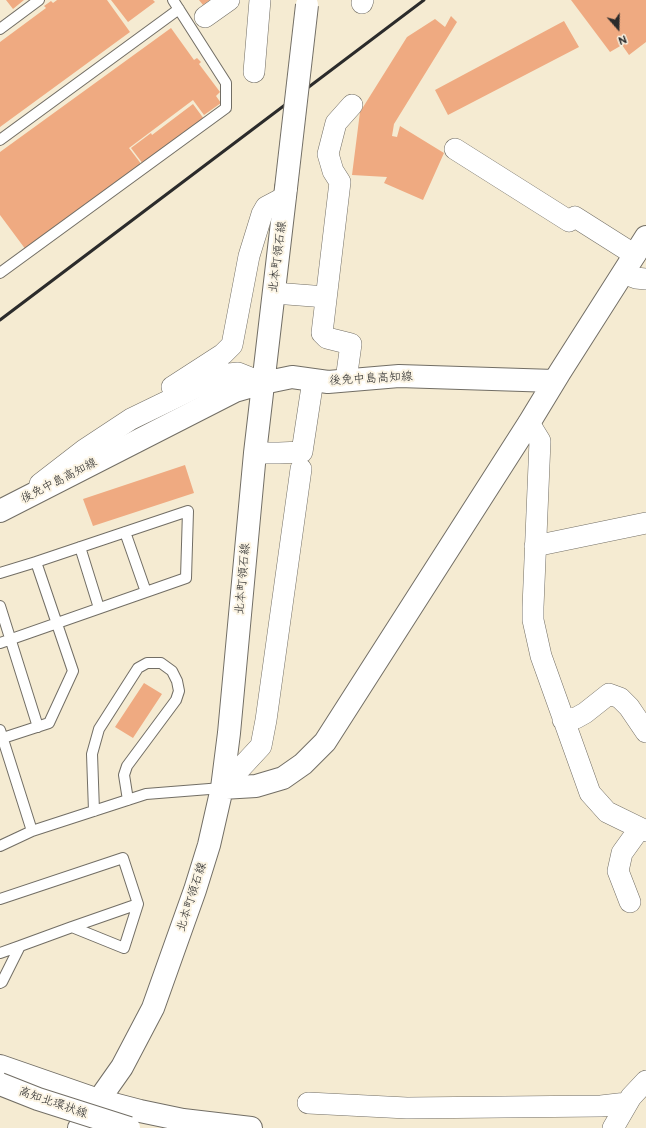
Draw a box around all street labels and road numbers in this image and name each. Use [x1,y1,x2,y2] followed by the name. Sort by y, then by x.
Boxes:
[266,220,290,294] street label: 北本町領石線
[329,370,413,388] street label: 後免中島高知線
[18,456,100,506] street label: 後免中島高知線
[233,543,253,615] street label: 北本町領石線
[174,861,210,933] street label: 北本町領石線
[17,1084,89,1122] street label: 高知北環状線

